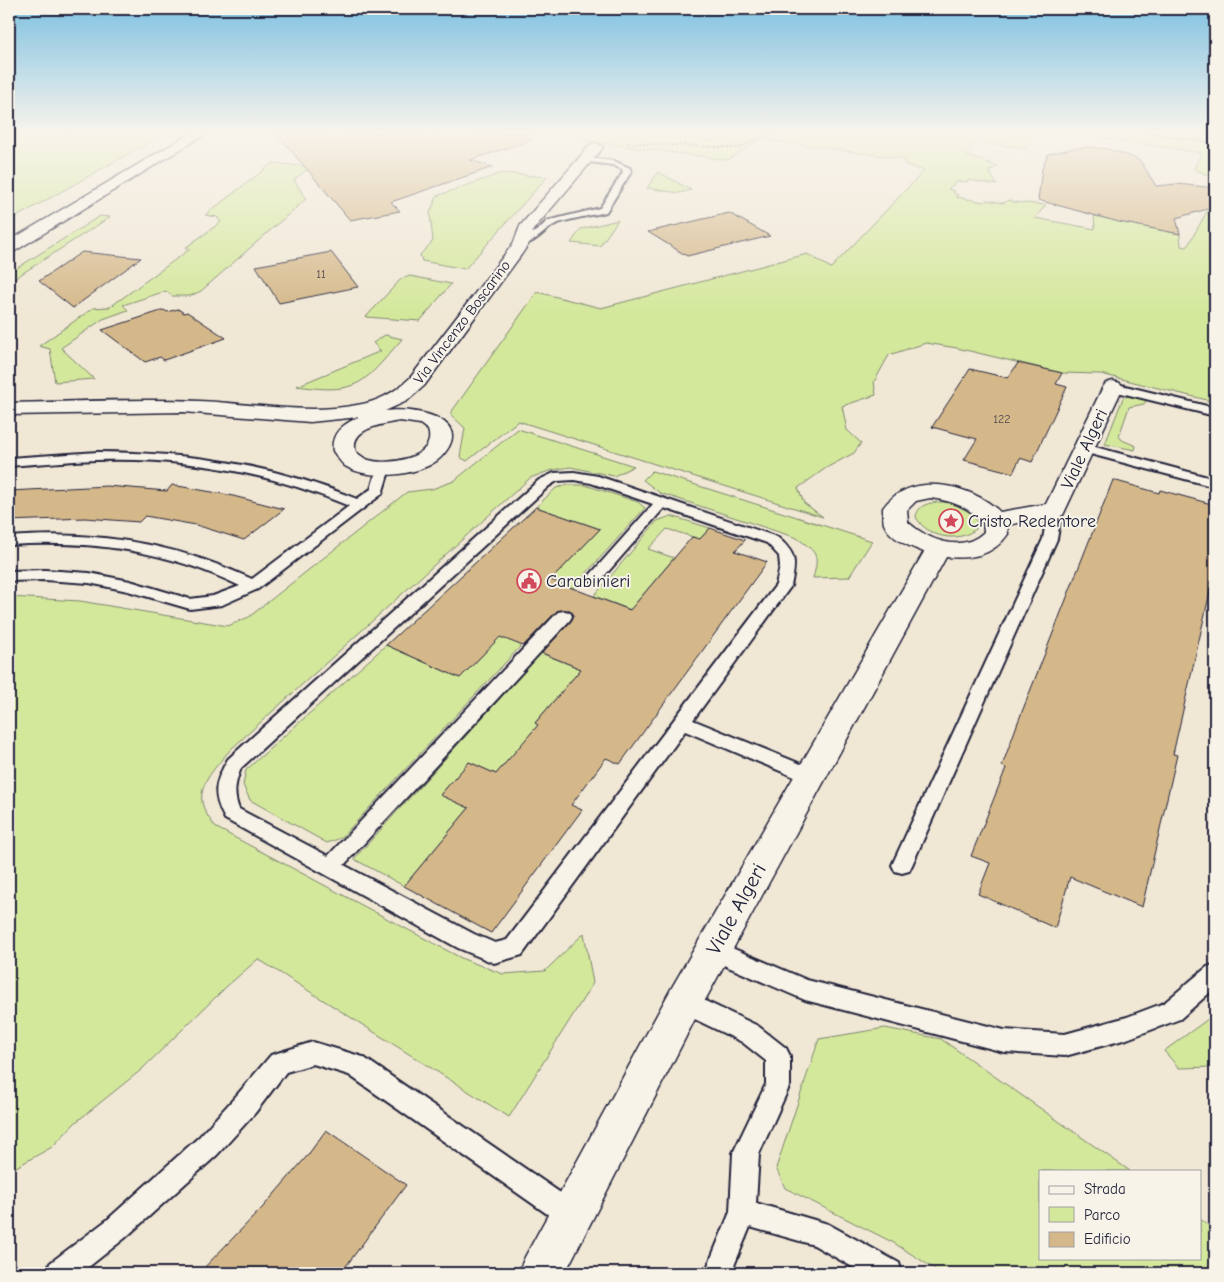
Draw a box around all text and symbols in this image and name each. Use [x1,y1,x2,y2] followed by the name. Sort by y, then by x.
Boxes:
[410,257,514,387] street label: Via Vincenzo Boscarino
[316,267,326,281] house number: 11
[1057,406,1112,493] street label: Viale Algeri
[993,412,1011,426] house number: 122
[938,508,964,534] place icon: Cristo Redentore
[968,511,1096,532] place label: Cristo Redentore
[516,568,542,594] public building icon: Carabinieri
[546,571,630,592] place label: Carabinieri
[701,859,771,959] street label: Viale Algeri
[1039,1170,1202,1260] legend
[1084,1180,1126,1198] text: Strada
[1084,1206,1120,1224] text: Parco
[1084,1230,1131,1248] text: Edificio

